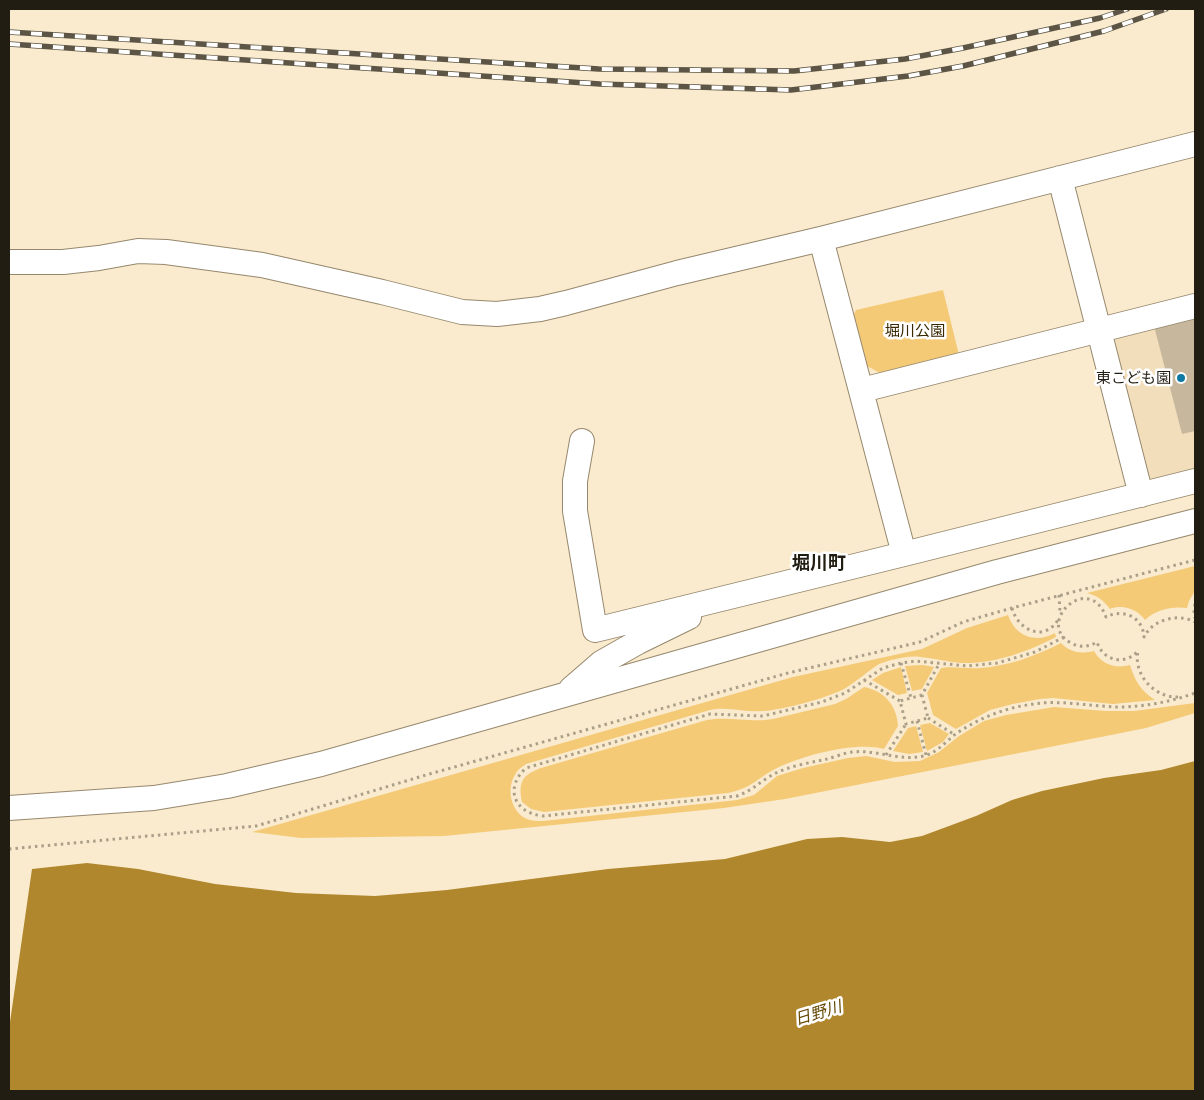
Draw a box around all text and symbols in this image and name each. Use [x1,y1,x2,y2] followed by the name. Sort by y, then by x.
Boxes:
[885,322,945,340] park label: 堀川公園
[1096,369,1171,387] place label: 東こども園
[1175,372,1187,384] marker: 東こども園
[792,552,846,574] district label: 堀川町
[792,997,844,1029] water label: 日野川

